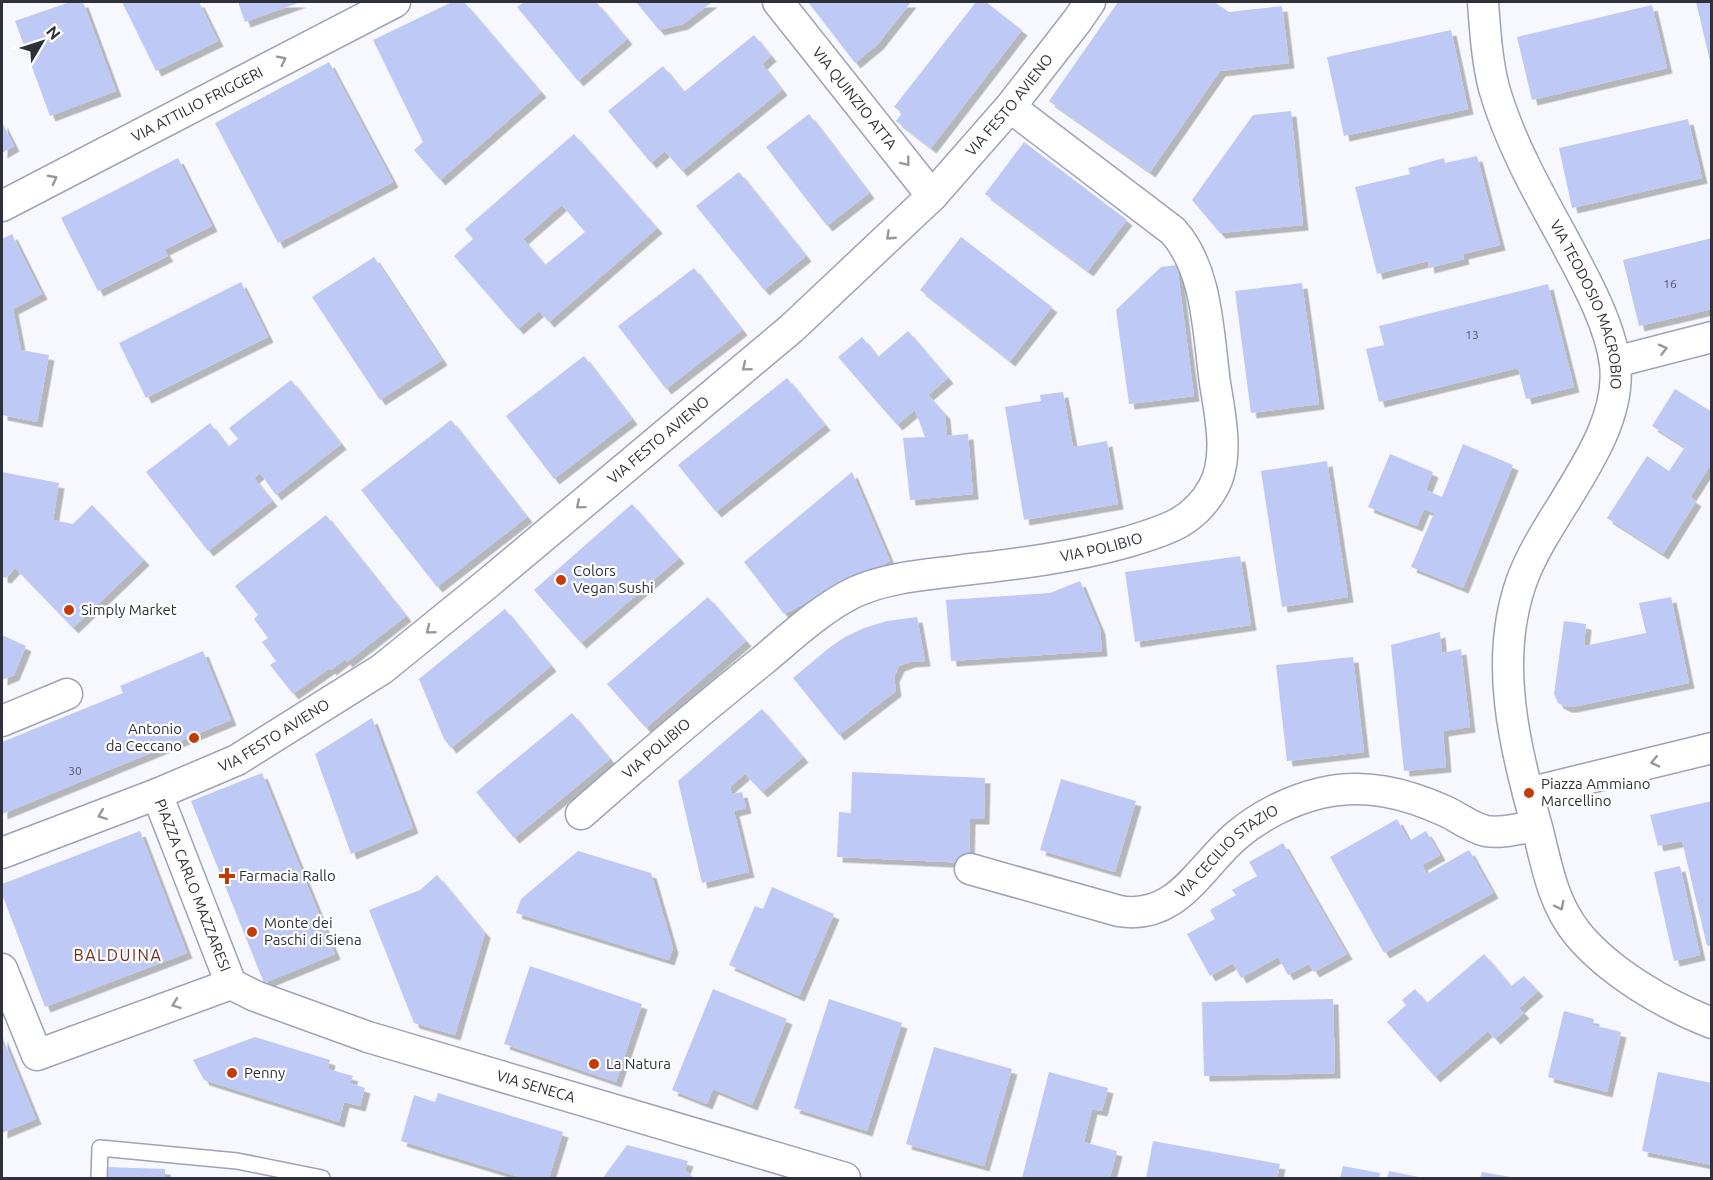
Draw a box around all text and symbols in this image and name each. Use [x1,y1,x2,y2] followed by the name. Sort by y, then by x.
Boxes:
[12,12,72,72] north arrow
[43,22,64,43] text: N
[809,44,901,153] street label: VIA QUINZIO ATTA
[962,51,1056,159] street label: VIA FESTO AVIENO
[276,56,286,67] one-way arrow
[128,63,266,145] street label: VIA ATTILIO FRIGGERI
[898,156,909,167] one-way arrow
[47,175,58,186] one-way arrow
[1547,217,1625,390] street label: VIA TEODOSIO MACROBIO
[886,229,897,240] one-way arrow
[1663,277,1677,290] house number: 16
[1465,328,1479,341] house number: 13
[1658,344,1668,357] one-way arrow
[742,360,753,371] one-way arrow
[604,392,712,487] street label: VIA FESTO AVIENO
[576,498,587,509] one-way arrow
[1059,529,1144,565] street label: VIA POLIBIO
[573,562,654,596] place label: Colors Vegan Sushi
[554,573,568,587] marker: Colors Vegan Sushi
[81,601,177,618] place label: Simply Market
[62,603,76,617] marker: Simply Market
[426,623,437,634] one-way arrow
[216,695,333,775] street label: VIA FESTO AVIENO
[619,715,694,782] street label: VIA POLIBIO
[106,720,182,754] place label: Antonio da Ceccano
[187,731,201,745] marker: Antonio da Ceccano
[1650,754,1660,767] one-way arrow
[68,764,82,777] house number: 30
[1541,775,1651,809] place label: Piazza Ammiano Marcellino
[1522,786,1536,800] marker: Piazza Ammiano Marcellino
[152,796,234,974] street label: PIAZZA CARLO MAZZARESI
[1172,801,1281,902] street label: VIA CECILIO STAZIO
[97,808,108,820] one-way arrow
[239,867,336,884] place label: Farmacia Rallo
[220,869,234,883] marker: Farmacia Rallo
[1553,899,1564,910] one-way arrow
[264,914,362,948] place label: Monte dei Paschi di Siena
[245,925,259,939] marker: Monte dei Paschi di Siena
[74,946,162,964] district label: BALDUINA
[171,997,182,1010] one-way arrow
[606,1055,671,1072] place label: La Natura
[587,1057,601,1071] marker: La Natura
[244,1064,285,1081] place label: Penny
[225,1066,239,1080] marker: Penny
[495,1066,577,1106] street label: VIA SENECA

